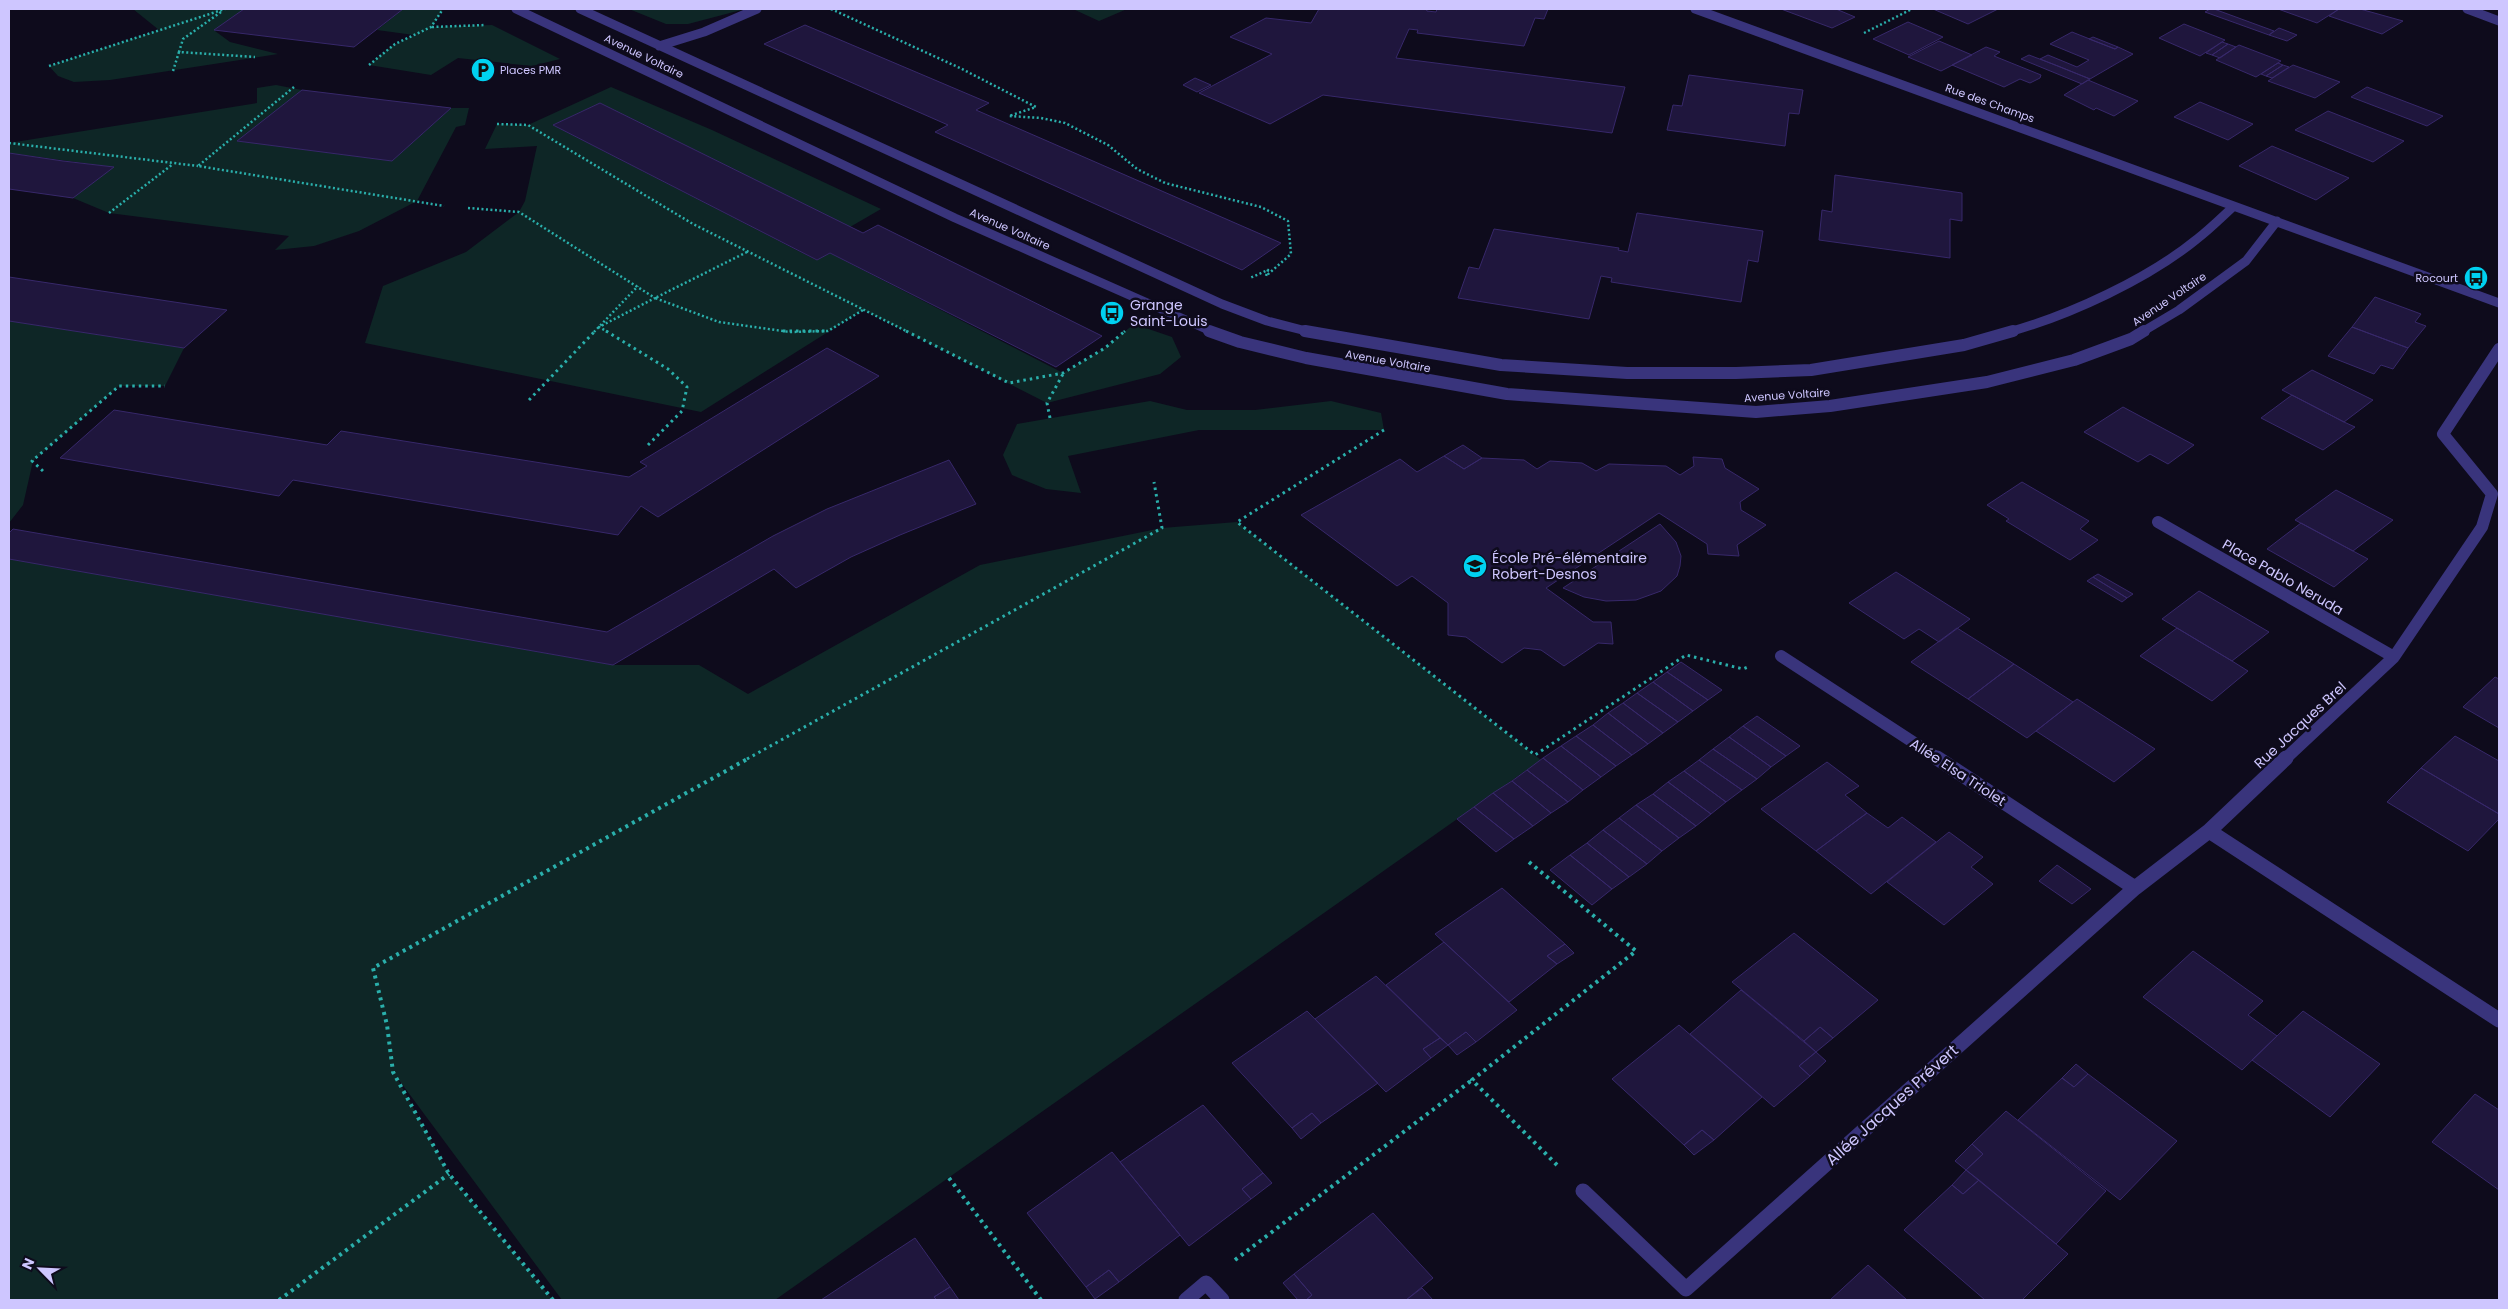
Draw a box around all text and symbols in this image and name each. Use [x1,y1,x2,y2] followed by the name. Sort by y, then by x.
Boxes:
[602,30,687,82] street label: Avenue Voltaire
[470,57,496,83] parking icon: Places PMR
[500,62,562,78] place label: Places PMR
[1943,79,2037,127] street label: Rue des Champs
[967,204,1053,254] street label: Avenue Voltaire
[2463,265,2489,291] bus stop icon: Rocourt
[2129,268,2209,330] street label: Avenue Voltaire
[2415,270,2458,286] place label: Rocourt
[1130,295,1208,331] place label: Grange Saint-Louis
[1099,300,1125,326] bus stop icon: Grange Saint-Louis
[1344,346,1432,376] street label: Avenue Voltaire
[1743,384,1831,406] street label: Avenue Voltaire
[2219,534,2347,620] street label: Place Pablo Neruda
[1492,548,1647,584] place label: École Pré-élémentaire Robert-Desnos
[1462,553,1488,579] school or university icon: École Pré-élémentaire Robert-Desnos
[2250,677,2350,773] street label: Rue Jacques Brel
[1906,733,2010,811] street label: Allée Elsa Triolet
[1821,1039,1963,1171] street label: Allée Jacques Prévert
[15,1244,65,1294] north arrow
[17,1255,39,1273] text: N

